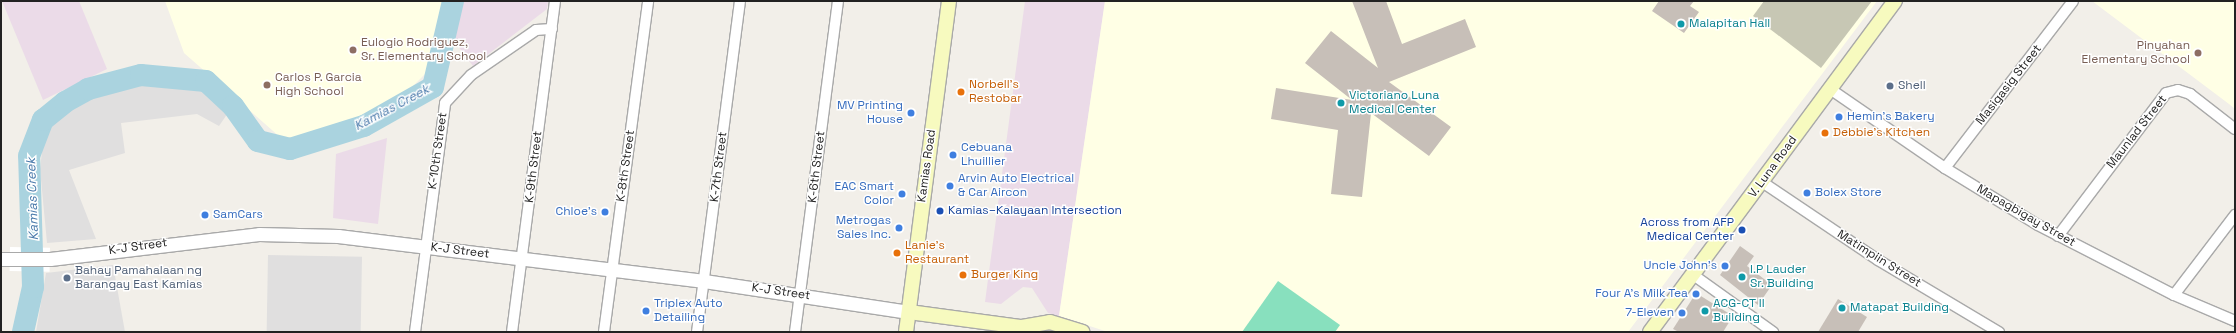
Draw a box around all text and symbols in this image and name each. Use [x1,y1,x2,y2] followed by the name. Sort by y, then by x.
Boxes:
[1689,17,1770,31] place label: Malapitan Hall
[1676,19,1686,29] marker: Malapitan Hall
[361,36,487,64] place label: Eulogio Rodriguez, Sr. Elementary School
[2082,39,2190,67] place label: Pinyahan Elementary School
[1973,42,2045,128] street label: Masigasig Street
[348,45,358,55] marker: Eulogio Rodriguez, Sr. Elementary School
[2193,48,2203,58] marker: Pinyahan Elementary School
[275,71,362,99] place label: Carlos P. Garcia High School
[969,78,1022,106] place label: Norbell's Restobar
[1898,79,1926,93] place label: Shell
[262,80,272,90] marker: Carlos P. Garcia High School
[1885,81,1895,91] marker: Shell
[352,82,432,134] water label: Kamias Creek
[956,87,966,97] marker: Norbell's Restobar
[1349,89,1439,117] place label: Victoriano Luna Medical Center
[2104,93,2170,171] street label: Maunlad Street
[1336,98,1346,108] marker: Victoriano Luna Medical Center
[837,99,903,127] place label: MV Printing House
[906,108,916,118] marker: MV Printing House
[1847,110,1935,124] place label: Hemin's Bakery
[425,112,451,190] street label: K-10th Street
[1834,112,1844,122] marker: Hemin's Bakery
[1833,126,1930,140] place label: Debbie's Kitchen
[1820,128,1830,138] marker: Debbie's Kitchen
[614,129,638,203] street label: K-8th Street
[915,129,939,203] street label: Kamias Road
[522,130,546,204] street label: K-9th Street
[805,130,829,204] street label: K-6th Street
[708,131,730,203] street label: K-7th Street
[1746,133,1800,201] street label: V. Luna Road
[961,141,1012,169] place label: Cebuana Lhuillier
[948,150,958,160] marker: Cebuana Lhuillier
[24,157,42,241] water label: Kamias Creek
[958,172,1074,200] place label: Arvin Auto Electrical & Car Aircon
[834,180,894,208] place label: EAC Smart Color
[945,181,955,191] marker: Arvin Auto Electrical & Car Aircon
[1974,182,2078,250] street label: Mapagbigay Street
[1815,186,1882,200] place label: Bolex Store
[1802,188,1812,198] marker: Bolex Store
[897,189,907,199] marker: EAC Smart Color
[948,204,1122,218] place label: Kamias–Kalayaan Intersection
[556,205,597,219] place label: Chloe's
[935,206,945,216] marker: Kamias–Kalayaan Intersection
[600,207,610,217] marker: Chloe's
[213,208,263,222] place label: SamCars
[200,210,210,220] marker: SamCars
[836,214,891,242] place label: Metrogas Sales Inc.
[1640,216,1734,244] place label: Across from AFP Medical Center
[894,223,904,233] marker: Metrogas Sales Inc.
[1737,225,1747,235] marker: Across from AFP Medical Center
[1834,227,1924,291] street label: Matimpiin Street
[108,236,168,258] street label: K-J Street
[905,239,969,267] place label: Lanie's Restaurant
[430,240,490,262] street label: K-J Street
[892,248,902,258] marker: Lanie's Restaurant
[1643,259,1717,273] place label: Uncle John's
[1720,261,1730,271] marker: Uncle John's
[1750,263,1814,291] place label: I.P Lauder Sr. Building
[75,264,202,292] place label: Bahay Pamahalaan ng Barangay East Kamias
[971,268,1038,282] place label: Burger King
[958,270,968,280] marker: Burger King
[1737,272,1747,282] marker: I.P Lauder Sr. Building
[62,273,72,283] marker: Bahay Pamahalaan ng Barangay East Kamias
[751,281,811,303] street label: K-J Street
[1595,287,1688,301] place label: Four A's Milk Tea
[1691,289,1701,299] marker: Four A's Milk Tea
[654,297,723,325] place label: Triplex Auto Detailing
[1713,297,1765,325] place label: ACG-CT II Building
[1850,301,1949,315] place label: Matapat Building
[1837,303,1847,313] marker: Matapat Building
[641,306,651,316] marker: Triplex Auto Detailing
[1625,306,1674,320] place label: 7-Eleven
[1700,306,1710,316] marker: ACG-CT II Building
[1677,308,1687,318] marker: 7-Eleven

